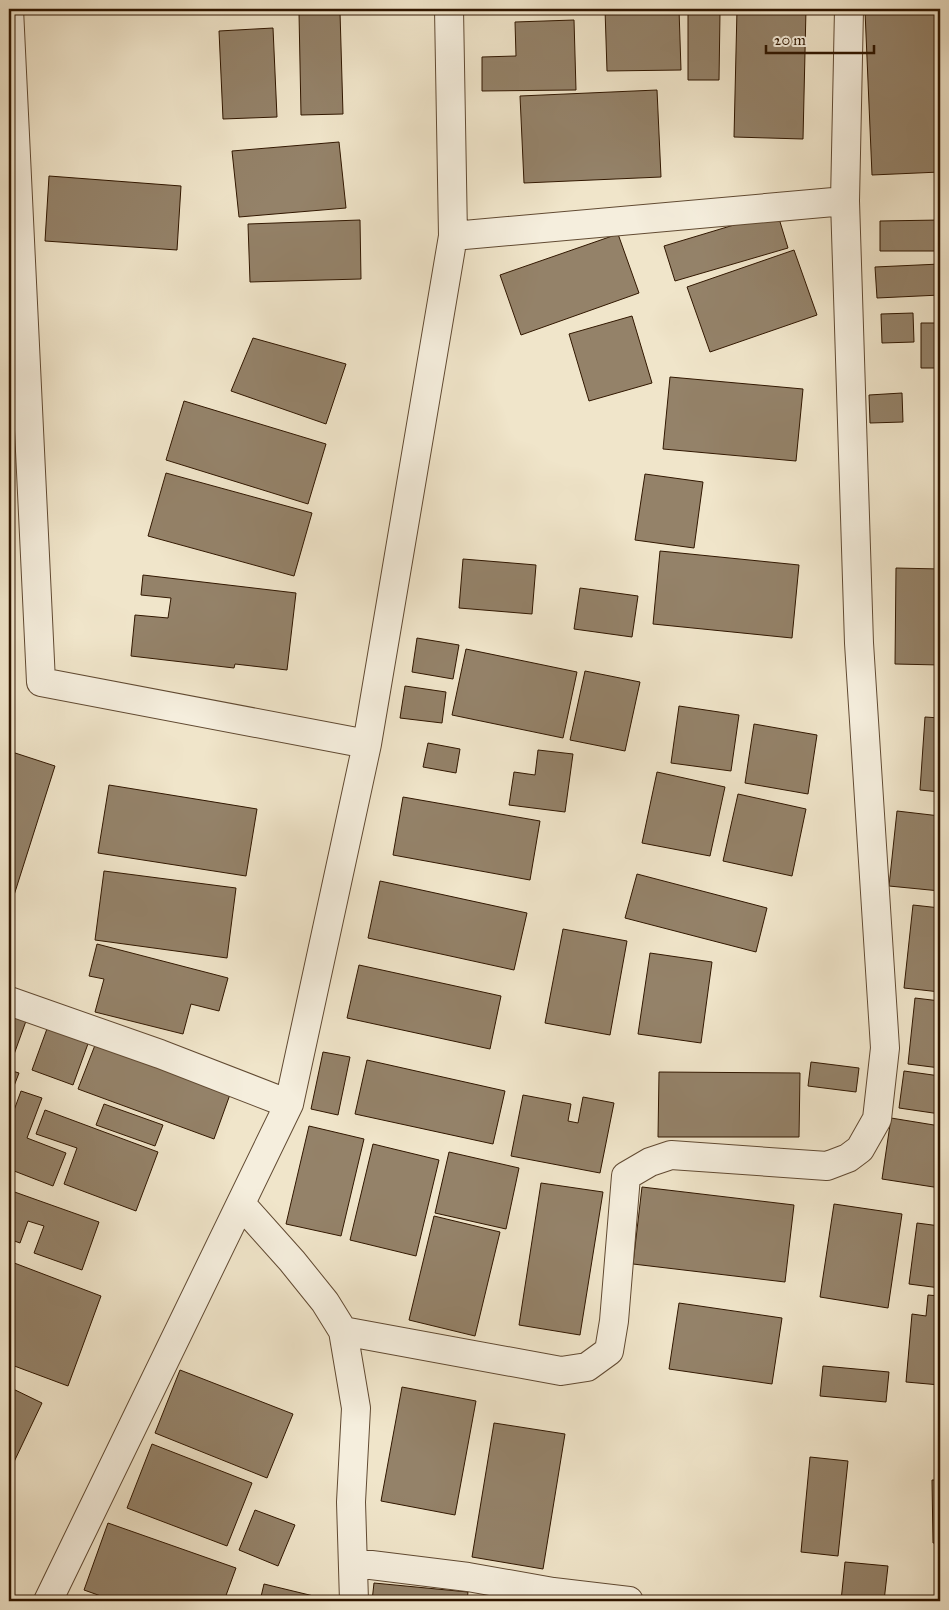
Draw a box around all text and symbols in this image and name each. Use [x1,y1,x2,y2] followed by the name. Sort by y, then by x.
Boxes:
[766,22,874,54] scale bar
[774,31,806,49] text: 20 m

